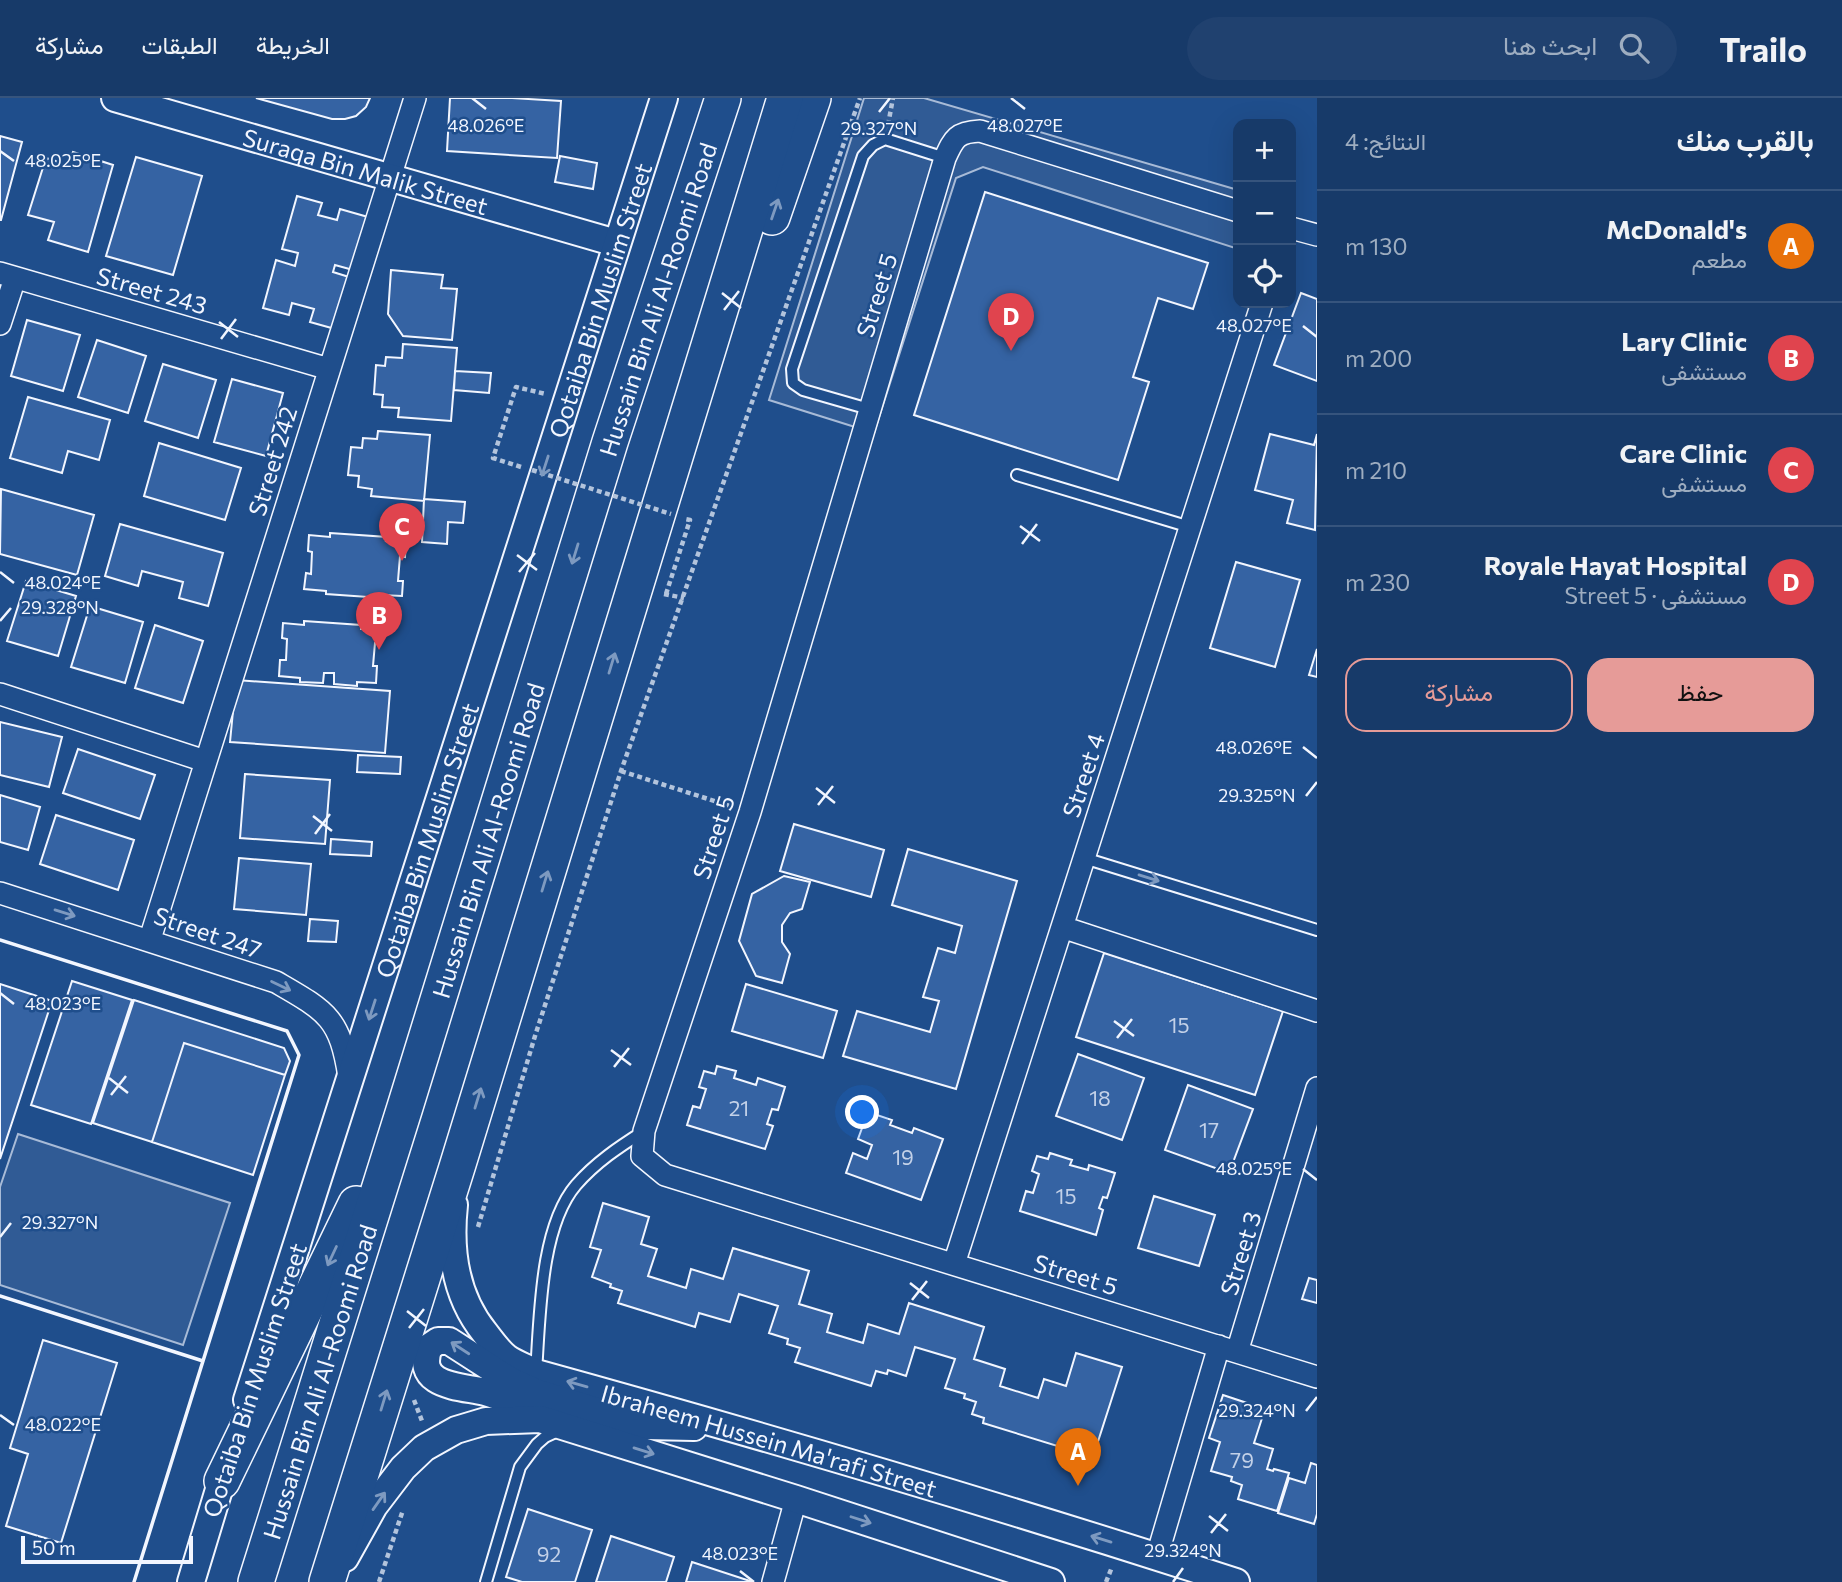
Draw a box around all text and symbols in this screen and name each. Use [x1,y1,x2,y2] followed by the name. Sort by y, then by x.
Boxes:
[1187,17,1677,80] search box
[1719,28,1807,69] text: Trailo
[1503,29,1597,60] text: ابحث هنا
[1615,29,1653,67] icon: search
[35,30,103,59] text: مشاركة
[141,30,218,59] text: الطبقات
[256,30,330,59] text: الخريطة
[447,114,525,136] text: 48.026°E
[987,114,1063,136] text: 48.027°E
[841,117,917,139] text: 29.327°N
[1233,119,1296,308] map controls
[1233,119,1296,182] button: +
[1677,120,1814,157] text: بالقرب منك
[240,121,492,220] street label: Suraqa Bin Malik Street
[1345,127,1426,155] text: النتائج: 4
[592,139,722,460] street label: Hussain Bin Ali Al-Roomi Road
[25,149,101,171] text: 48.025°E
[542,159,657,441] street label: Qotaiba Bin Muslim Street
[1233,182,1296,245] button: −
[770,198,782,220] one-way arrow
[1606,213,1747,244] text: McDonald's
[1345,232,1407,260] text: 130 m
[1783,232,1799,260] text: A
[1233,245,1296,308] button: locate
[1691,245,1747,273] text: مطعم
[850,250,902,340] street label: Street 5
[93,260,211,320] street label: Street 243
[988,293,1034,351] pin: D
[1216,314,1292,336] text: 48.027°E
[1621,325,1747,356] text: Lary Clinic
[1345,344,1412,372] text: 200 m
[1783,344,1799,372] text: B
[1661,357,1747,385] text: مستشفى
[242,403,302,519] street label: Street 242
[1620,437,1747,468] text: Care Clinic
[538,455,551,477] one-way arrow
[1345,456,1407,484] text: 210 m
[1783,456,1799,484] text: C
[1661,469,1747,497] text: مستشفى
[379,503,425,561] pin: C
[568,542,581,564] one-way arrow
[1484,549,1747,580] text: Royale Hayat Hospital
[1345,568,1410,596] text: 230 m
[1783,568,1799,596] text: D
[25,571,101,593] text: 48.024°E
[1564,581,1747,609] text: مستشفى · Street 5
[356,592,402,650] pin: B
[21,596,99,618] text: 29.328°N
[606,653,619,675] one-way arrow
[1345,658,1573,732] button: مشاركة
[1587,658,1814,732] button: حفظ
[425,679,549,1001] street label: Hussain Bin Ali Al-Roomi Road
[369,699,484,981] street label: Qotaiba Bin Muslim Street
[1056,729,1110,821] street label: Street 4
[1215,736,1293,758] text: 48.026°E
[1218,784,1296,806] text: 29.325°N
[686,792,740,882] street label: Street 5
[539,870,552,892] one-way arrow
[1138,873,1160,886] one-way arrow
[150,900,266,964] street label: Street 247
[54,907,76,920] one-way arrow
[270,979,290,993] one-way arrow
[25,992,101,1014] text: 48.023°E
[364,998,377,1020] one-way arrow
[1168,1012,1190,1037] house number: 15
[1089,1085,1111,1110] house number: 18
[473,1088,486,1110] one-way arrow
[729,1095,749,1120] house number: 21
[845,1095,879,1129] your location
[1199,1117,1219,1142] house number: 17
[892,1144,914,1169] house number: 19
[1216,1157,1292,1179] text: 48.025°E
[1055,1183,1077,1208] house number: 15
[1214,1208,1266,1298] street label: Street 3
[22,1211,98,1233] text: 29.327°N
[256,1221,382,1543] street label: Hussain Bin Ali Al-Roomi Road
[196,1239,312,1521] street label: Qotaiba Bin Muslim Street
[324,1245,338,1266] one-way arrow
[1031,1248,1121,1300] street label: Street 5
[450,1340,470,1354] one-way arrow
[566,1377,588,1390] one-way arrow
[598,1377,941,1502] street label: Ibraheem Hussein Ma'rafi Street
[378,1389,391,1411] one-way arrow
[1218,1399,1296,1421] text: 29.324°N
[25,1413,101,1435] text: 48.022°E
[1055,1428,1101,1486] pin: A
[633,1445,655,1458] one-way arrow
[1230,1447,1254,1472] house number: 79
[372,1492,386,1511] one-way arrow
[849,1515,871,1527] one-way arrow
[1090,1531,1112,1544] one-way arrow
[21,1533,192,1565] scale bar
[32,1536,76,1559] text: 50 m
[1144,1539,1222,1561] text: 29.324°N
[537,1541,561,1566] house number: 92
[702,1542,778,1564] text: 48.023°E

